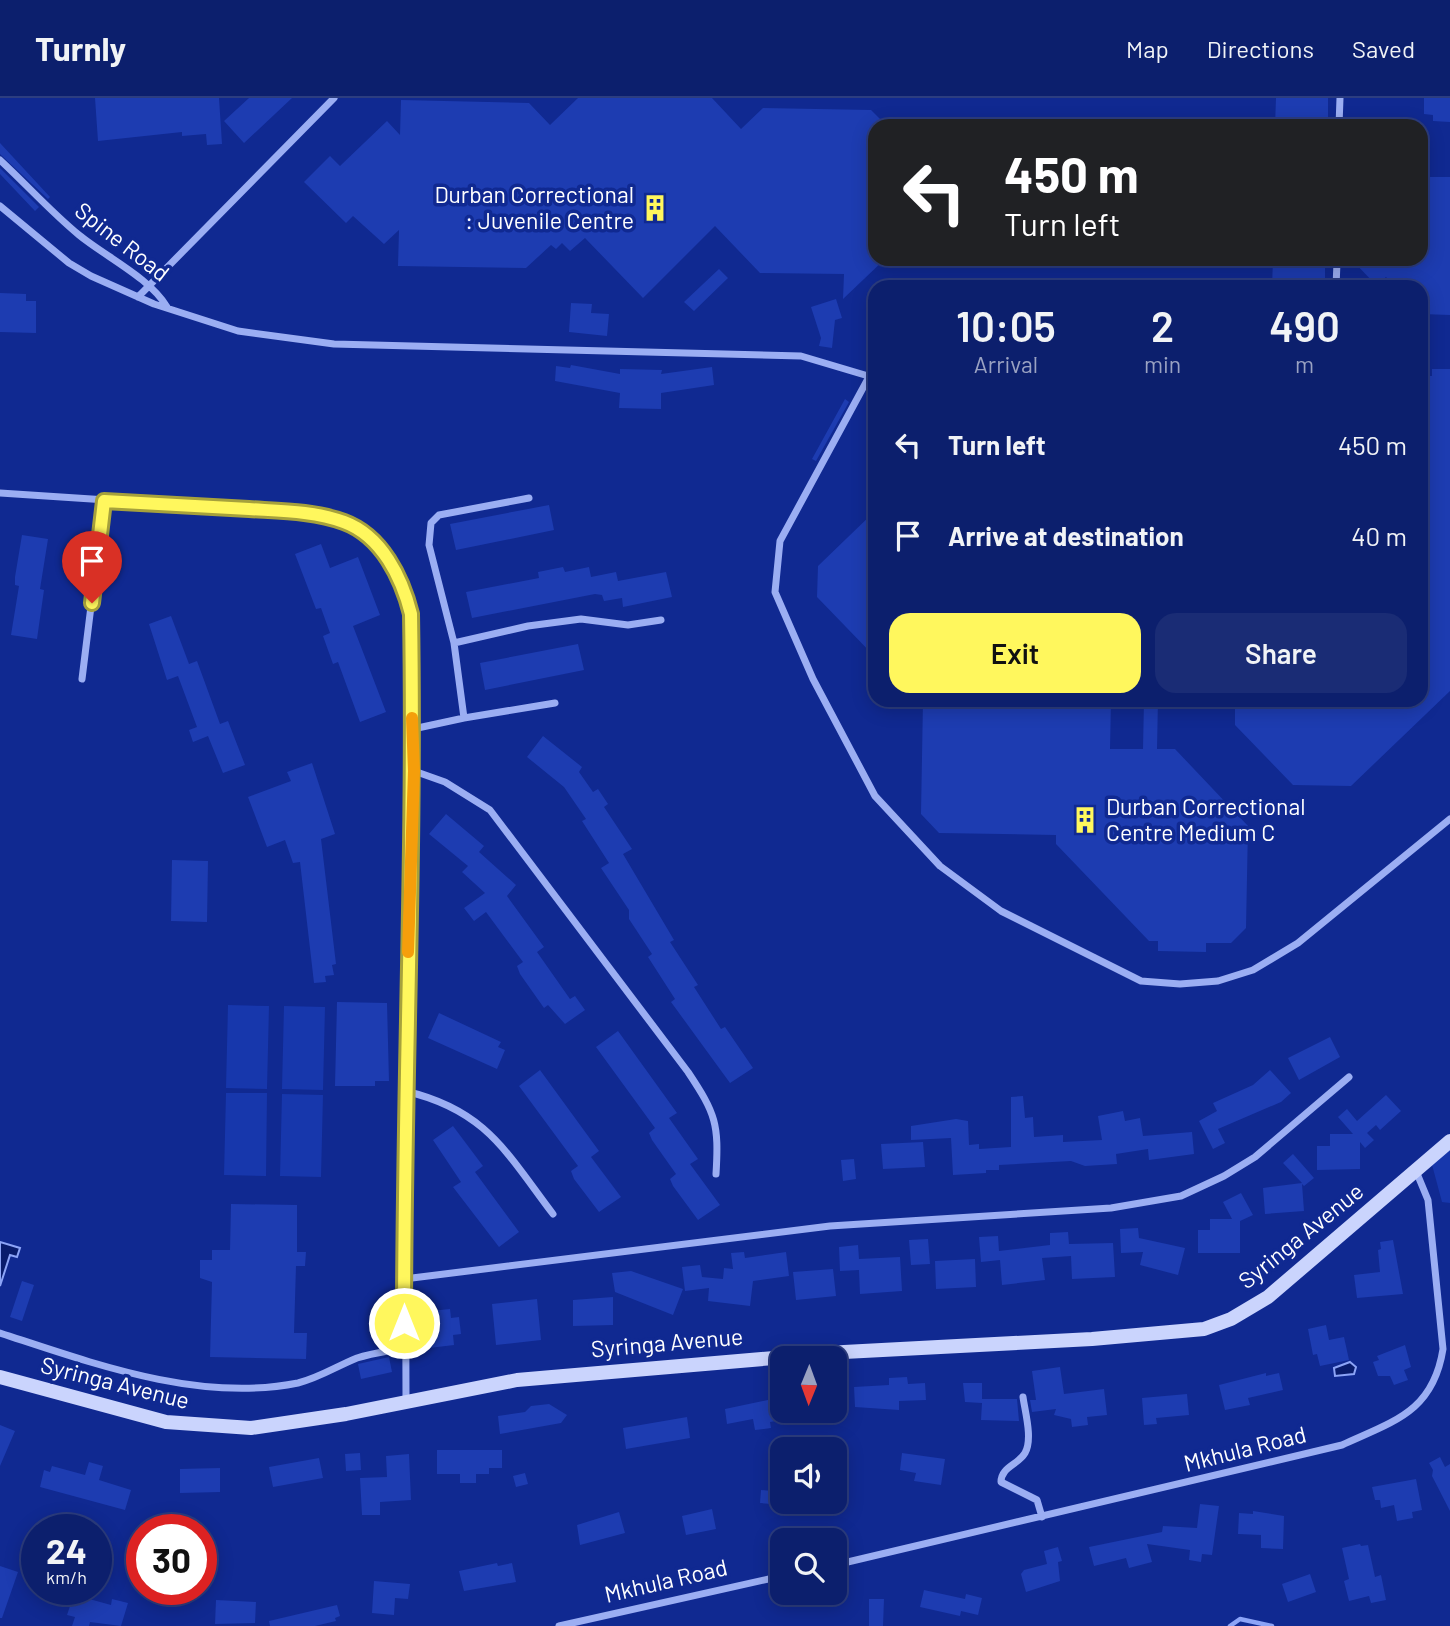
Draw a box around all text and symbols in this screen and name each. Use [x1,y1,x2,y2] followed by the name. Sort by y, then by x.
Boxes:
[35,28,126,68] text: Turnly
[1126,34,1169,63] text: Map
[1207,34,1314,63] text: Directions
[1352,34,1415,63] text: Saved
[1004,144,1139,203] text: 450 m
[889,147,980,238] icon: left
[435,180,634,234] place label: Durban Correctional : Juvenile Centre
[640,193,670,223] building icon: Durban Correctional : Juvenile Centre
[70,196,175,287] street label: Spine Road
[1004,204,1121,242] text: Turn left
[956,300,1056,350] text: 10:05
[1151,300,1174,350] text: 2
[1269,300,1340,350] text: 490
[974,350,1038,378] text: Arrival
[1144,350,1181,378] text: min
[1295,350,1314,378] text: m
[889,426,927,464] icon: left
[948,429,1046,460] text: Turn left
[1338,429,1407,460] text: 450 m
[889,517,927,555] icon: arrive
[948,520,1184,551] text: Arrive at destination
[1351,520,1407,551] text: 40 m
[62,531,122,603] pin
[73,542,111,580] icon: arrive
[889,613,1141,693] button: Exit
[1155,613,1407,693] button: Share
[1106,792,1305,846] place label: Durban Correctional Centre Medium C
[1070,805,1100,835] building icon: Durban Correctional Centre Medium C
[1232,1176,1368,1294] street label: Syringa Avenue
[367,1286,441,1360] position arrow
[590,1321,744,1363] street label: Syringa Avenue
[770,1346,847,1423] north arrow
[770,1346,847,1605] map controls
[38,1350,193,1414] street label: Syringa Avenue
[1181,1419,1309,1477] street label: Mkhula Road
[770,1437,847,1514] button: sound
[126,1514,217,1605] speed limit sign: 30
[770,1528,847,1605] button: search
[46,1529,87,1571] text: 24
[602,1552,730,1608] street label: Mkhula Road
[46,1566,87,1588] text: km/h

